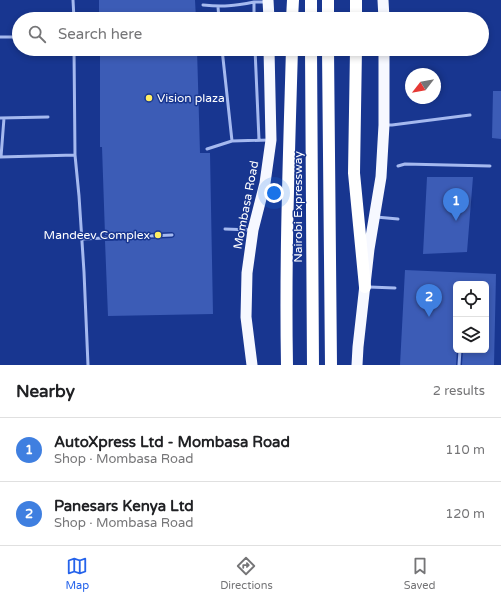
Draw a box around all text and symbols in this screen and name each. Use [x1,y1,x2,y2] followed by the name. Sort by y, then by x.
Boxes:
[12,12,489,56] search box
[26,23,48,45] icon: search
[58,25,142,43] text: Search here
[405,68,441,104] north arrow
[157,91,225,105] place label: Vision plaza
[144,93,154,103] marker: Vision plaza
[291,151,305,263] street label: Nairobi Expressway
[231,160,261,250] street label: Mombasa Road
[264,183,284,203] your location
[443,188,469,221] pin: 1
[44,228,150,242] place label: Mandeev Complex
[153,230,163,240] marker: Mandeev Complex
[453,281,489,353] map controls
[453,281,489,317] button: locate
[416,284,442,317] pin: 2
[453,317,489,353] button: layers
[16,381,75,402] text: Nearby
[433,383,485,399] text: 2 results
[54,433,290,451] text: AutoXpress Ltd - Mombasa Road
[25,442,33,458] text: 1
[445,442,485,458] text: 110 m
[54,451,193,467] text: Shop · Mombasa Road
[54,497,194,515] text: Panesars Kenya Ltd
[25,506,33,522] text: 2
[445,506,485,522] text: 120 m
[54,515,193,531] text: Shop · Mombasa Road
[65,555,89,592] tab: Map
[220,555,273,592] tab: Directions
[404,555,436,592] tab: Saved

